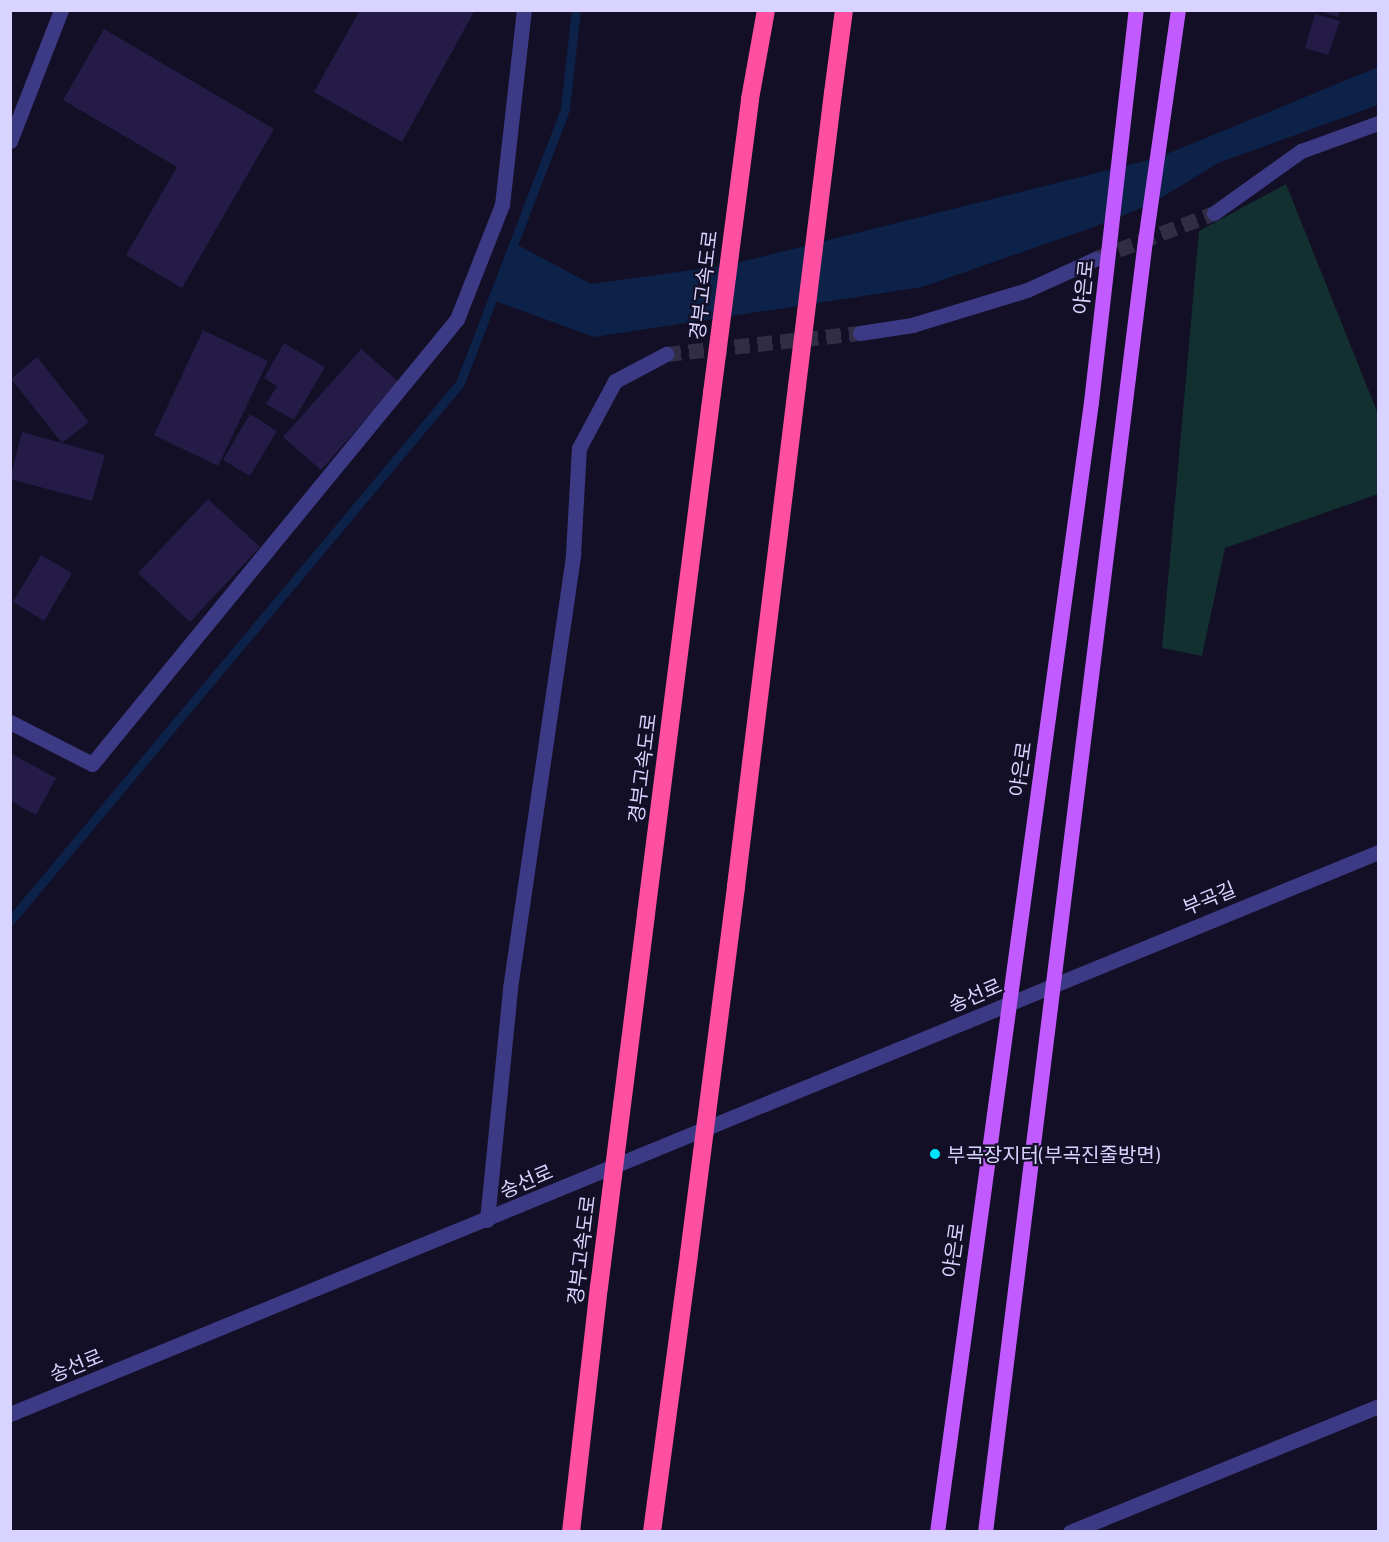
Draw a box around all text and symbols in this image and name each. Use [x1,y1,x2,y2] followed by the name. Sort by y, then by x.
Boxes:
[684,229,722,341] street label: 경부고속도로
[1068,258,1098,316] street label: 야은로
[623,712,661,824] street label: 경부고속도로
[1004,740,1036,798] street label: 야은로
[1179,877,1239,919] street label: 부곡길
[945,973,1005,1017] street label: 송선로
[947,1142,1160,1166] place label: 부곡장지터(부곡진줄방면)
[928,1147,942,1161] marker: 부곡장지터(부곡진줄방면)
[496,1159,556,1203] street label: 송선로
[562,1194,600,1306] street label: 경부고속도로
[937,1221,969,1279] street label: 야은로
[46,1344,106,1386] street label: 송선로

